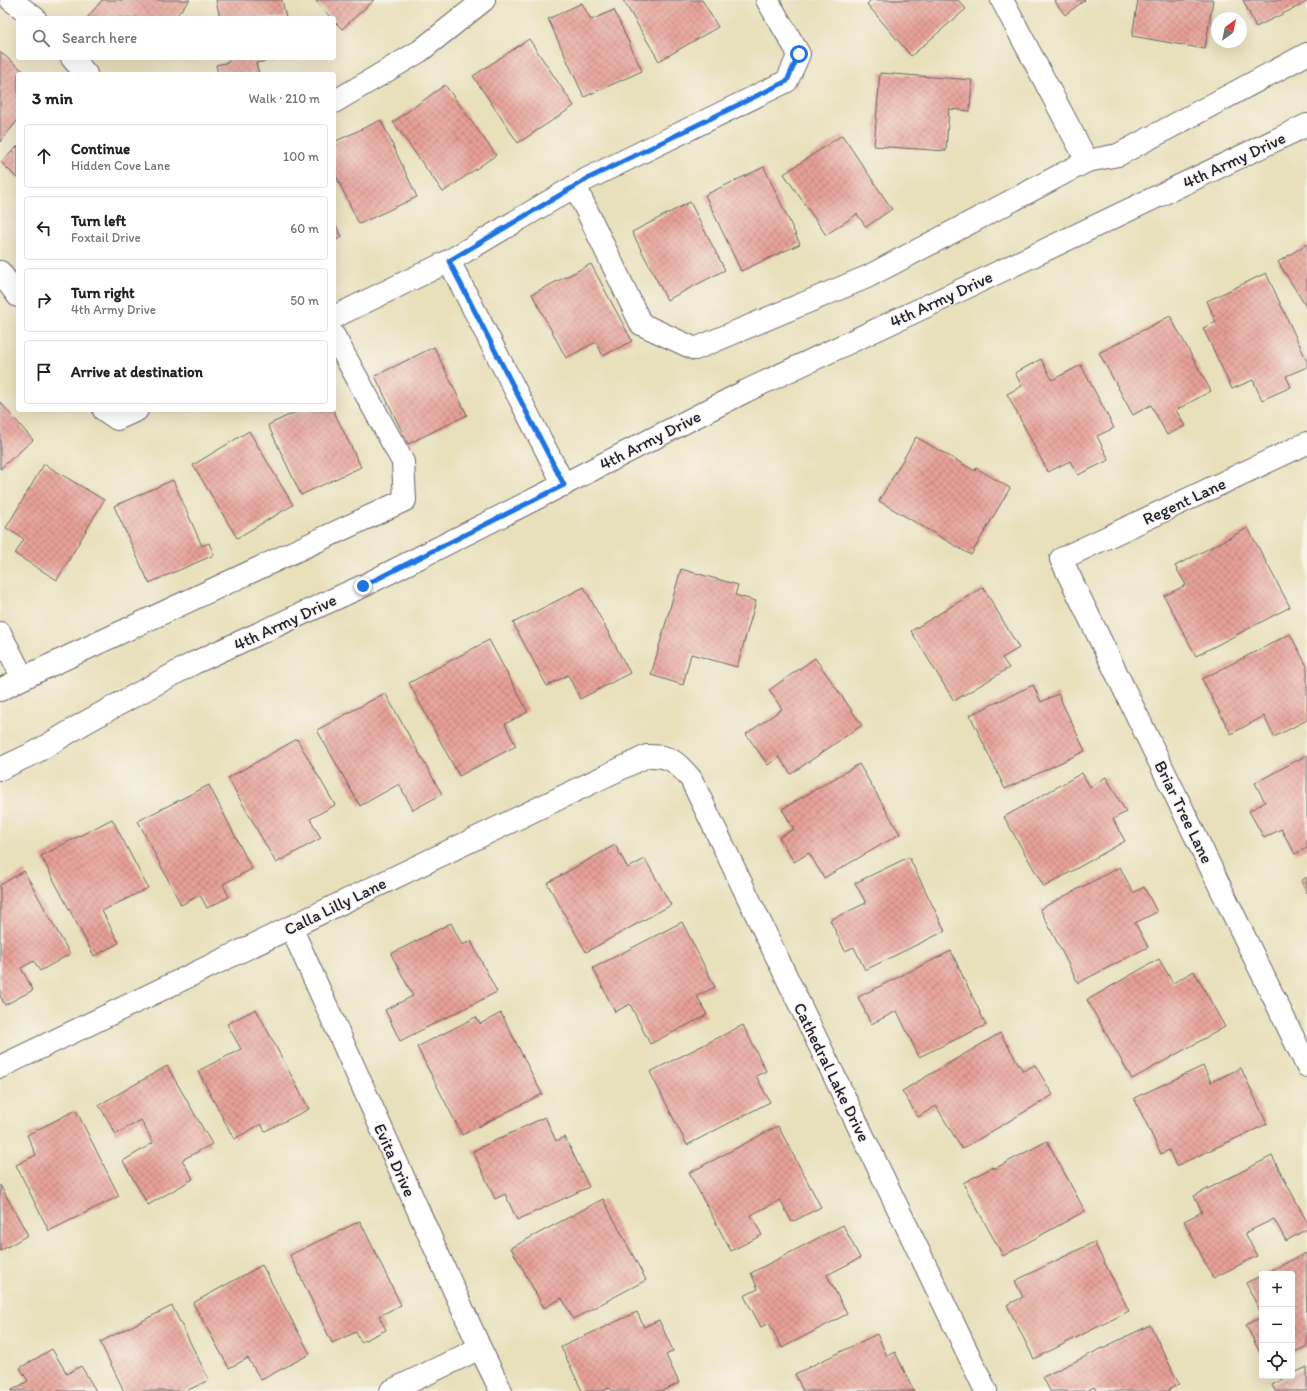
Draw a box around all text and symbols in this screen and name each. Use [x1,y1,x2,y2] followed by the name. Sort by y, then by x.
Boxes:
[1211,12,1247,48] north arrow
[16,16,336,60] search box
[30,27,52,49] icon: search
[62,29,137,47] text: Search here
[790,45,808,63] route start
[32,88,73,108] text: 3 min
[249,91,320,106] text: Walk · 210 m
[1179,127,1289,193] street label: 4th Army Drive
[71,140,130,158] text: Continue
[33,145,55,167] icon: ahead
[283,149,319,164] text: 100 m
[71,158,170,173] text: Hidden Cove Lane
[71,212,126,230] text: Turn left
[33,217,55,239] icon: left
[290,221,319,236] text: 60 m
[71,230,141,245] text: Foxtail Drive
[886,266,996,332] street label: 4th Army Drive
[71,284,135,302] text: Turn right
[33,289,55,311] icon: right
[290,293,319,308] text: 50 m
[71,302,156,317] text: 4th Army Drive
[33,361,55,383] icon: arrive
[71,363,203,381] text: Arrive at destination
[596,406,704,474] street label: 4th Army Drive
[1139,473,1229,529] street label: Regent Lane
[354,577,372,595] route end
[230,589,340,655] street label: 4th Army Drive
[1150,757,1218,867] street label: Briar Tree Lane
[281,873,389,939] street label: Calla Lilly Lane
[790,999,874,1145] street label: Cathedral Lake Drive
[370,1120,420,1200] street label: Evita Drive
[1259,1271,1295,1379] map controls
[1259,1271,1295,1307] button: +
[1259,1307,1295,1343] button: −
[1259,1343,1295,1379] button: locate

